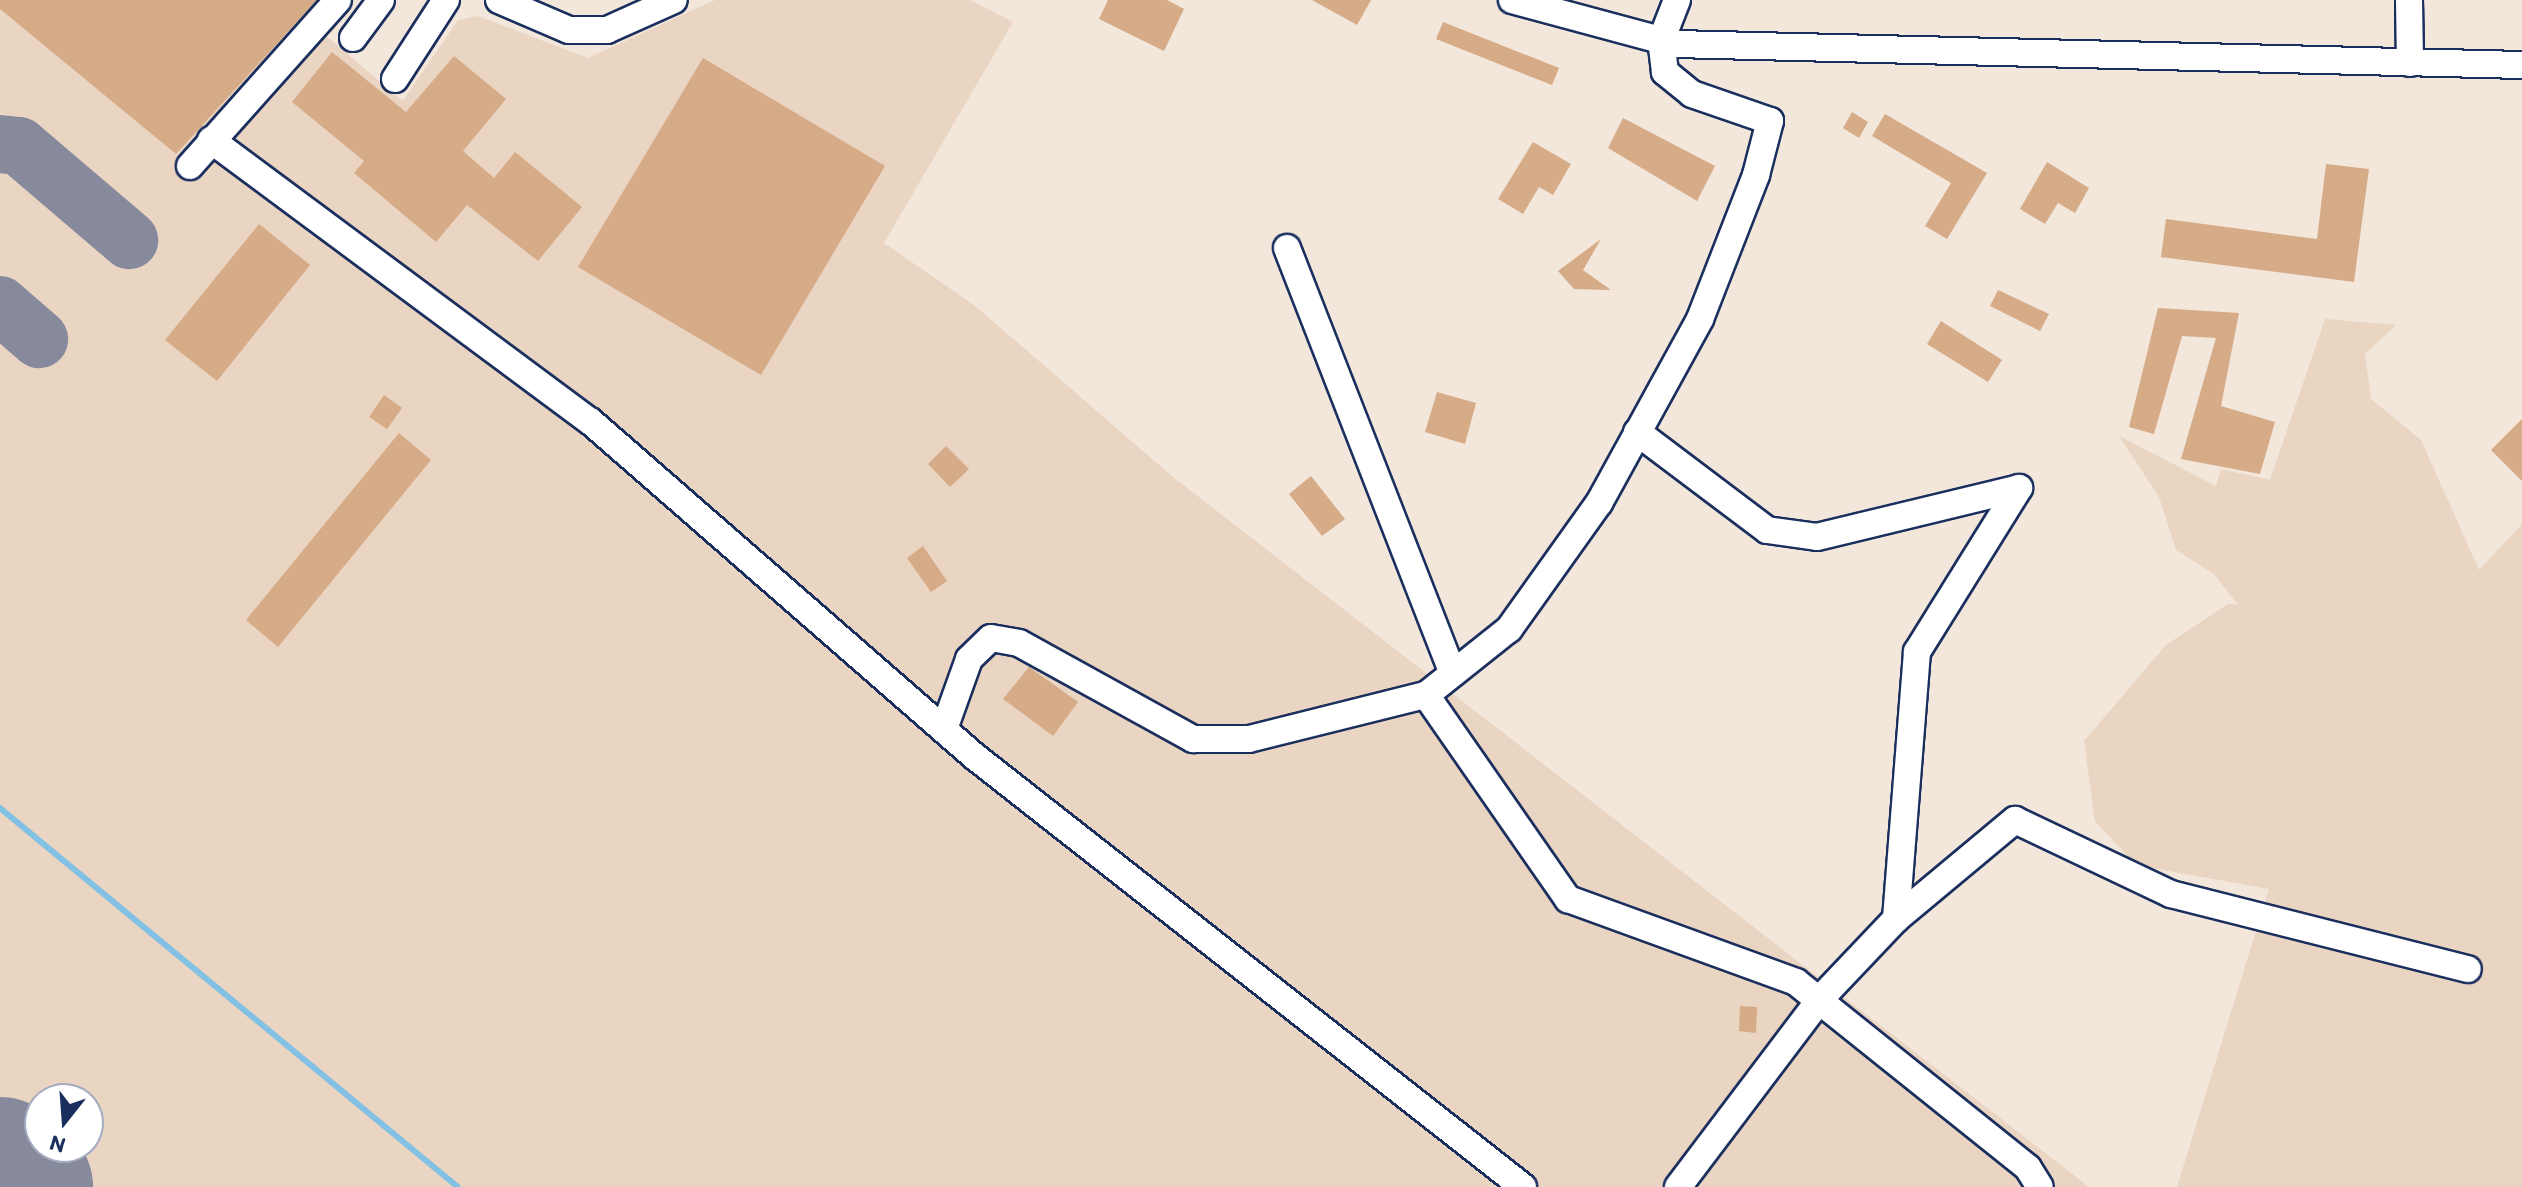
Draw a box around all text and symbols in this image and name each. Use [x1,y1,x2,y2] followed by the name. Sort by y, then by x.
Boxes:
[24,1083,104,1163] north arrow
[46,1129,68,1160] text: N

